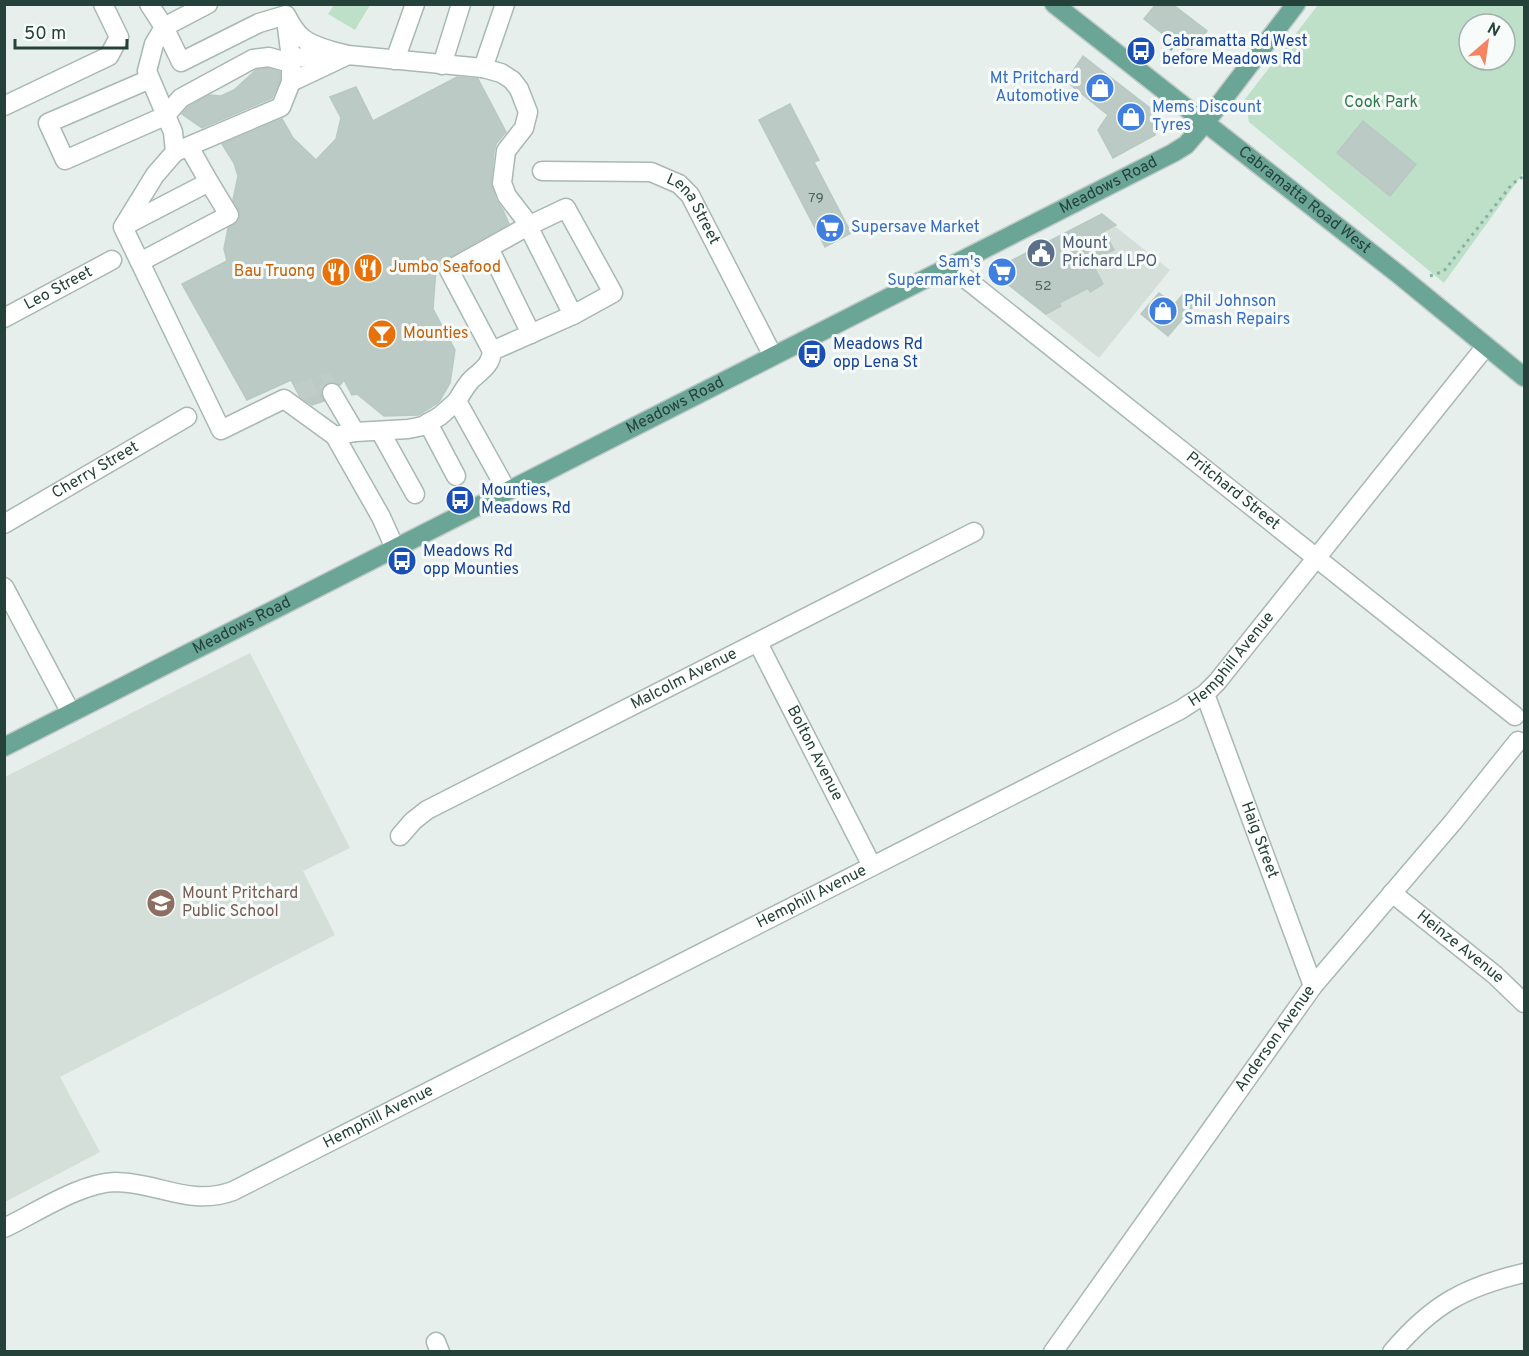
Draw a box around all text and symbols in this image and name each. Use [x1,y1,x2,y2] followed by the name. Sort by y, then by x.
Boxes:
[15,12,128,50] scale bar
[1457,12,1517,72] north arrow
[1483,19,1503,42] text: N
[24,23,66,46] text: 50 m
[1162,32,1308,70] place label: Cabramatta Rd West before Meadows Rd
[1125,35,1157,67] bus stop icon: Cabramatta Rd West before Meadows Rd
[990,69,1079,107] place label: Mt Pritchard Automotive
[1084,72,1116,104] shop icon: Mt Pritchard Automotive
[1344,93,1418,113] park label: Cook Park
[1152,98,1262,136] place label: Mems Discount Tyres
[1115,101,1147,133] shop icon: Mems Discount Tyres
[1234,142,1375,259] street label: Cabramatta Road West
[1056,152,1161,219] street label: Meadows Road
[663,170,724,248] street label: Lena Street
[808,190,824,207] house number: 79
[814,212,846,244] supermarket icon: Supersave Market
[851,218,980,238] place label: Supersave Market
[1062,234,1157,272] place label: Mount Prichard LPO
[1025,237,1057,269] public building icon: Mount Prichard LPO
[352,252,384,284] restaurant icon: Jumbo Seafood
[887,253,981,291] place label: Sam's Supermarket
[320,256,352,288] restaurant icon: Bau Truong
[986,256,1018,288] supermarket icon: Sam's Supermarket
[389,258,501,278] place label: Jumbo Seafood
[21,262,96,315] street label: Leo Street
[234,262,315,282] place label: Bau Truong
[1034,278,1052,295] house number: 52
[1184,292,1290,330] place label: Phil Johnson Smash Repairs
[1147,295,1179,327] shop icon: Phil Johnson Smash Repairs
[366,318,398,350] bar icon: Mounties
[403,324,468,344] place label: Mounties
[833,335,923,373] place label: Meadows Rd opp Lena St
[796,338,828,370] bus stop icon: Meadows Rd opp Lena St
[623,373,728,439] street label: Meadows Road
[48,437,143,504] street label: Cherry Street
[1182,448,1284,535] street label: Pritchard Street
[481,481,571,519] place label: Mounties, Meadows Rd
[444,484,476,516] bus stop icon: Mounties, Meadows Rd
[423,542,519,580] place label: Meadows Rd opp Mounties
[386,545,418,577] bus stop icon: Meadows Rd opp Mounties
[190,593,295,659] street label: Meadows Road
[1185,608,1279,712] street label: Hemphill Avenue
[628,644,741,715] street label: Malcolm Avenue
[782,702,847,804] street label: Bolton Avenue
[1236,799,1282,881] street label: Haig Street
[753,861,870,933] street label: Hemphill Avenue
[182,884,298,922] place label: Mount Pritchard Public School
[145,887,177,919] school or university icon: Mount Pritchard Public School
[1412,906,1508,988] street label: Heinze Avenue
[1231,982,1320,1096] street label: Anderson Avenue
[320,1081,437,1154] street label: Hemphill Avenue

